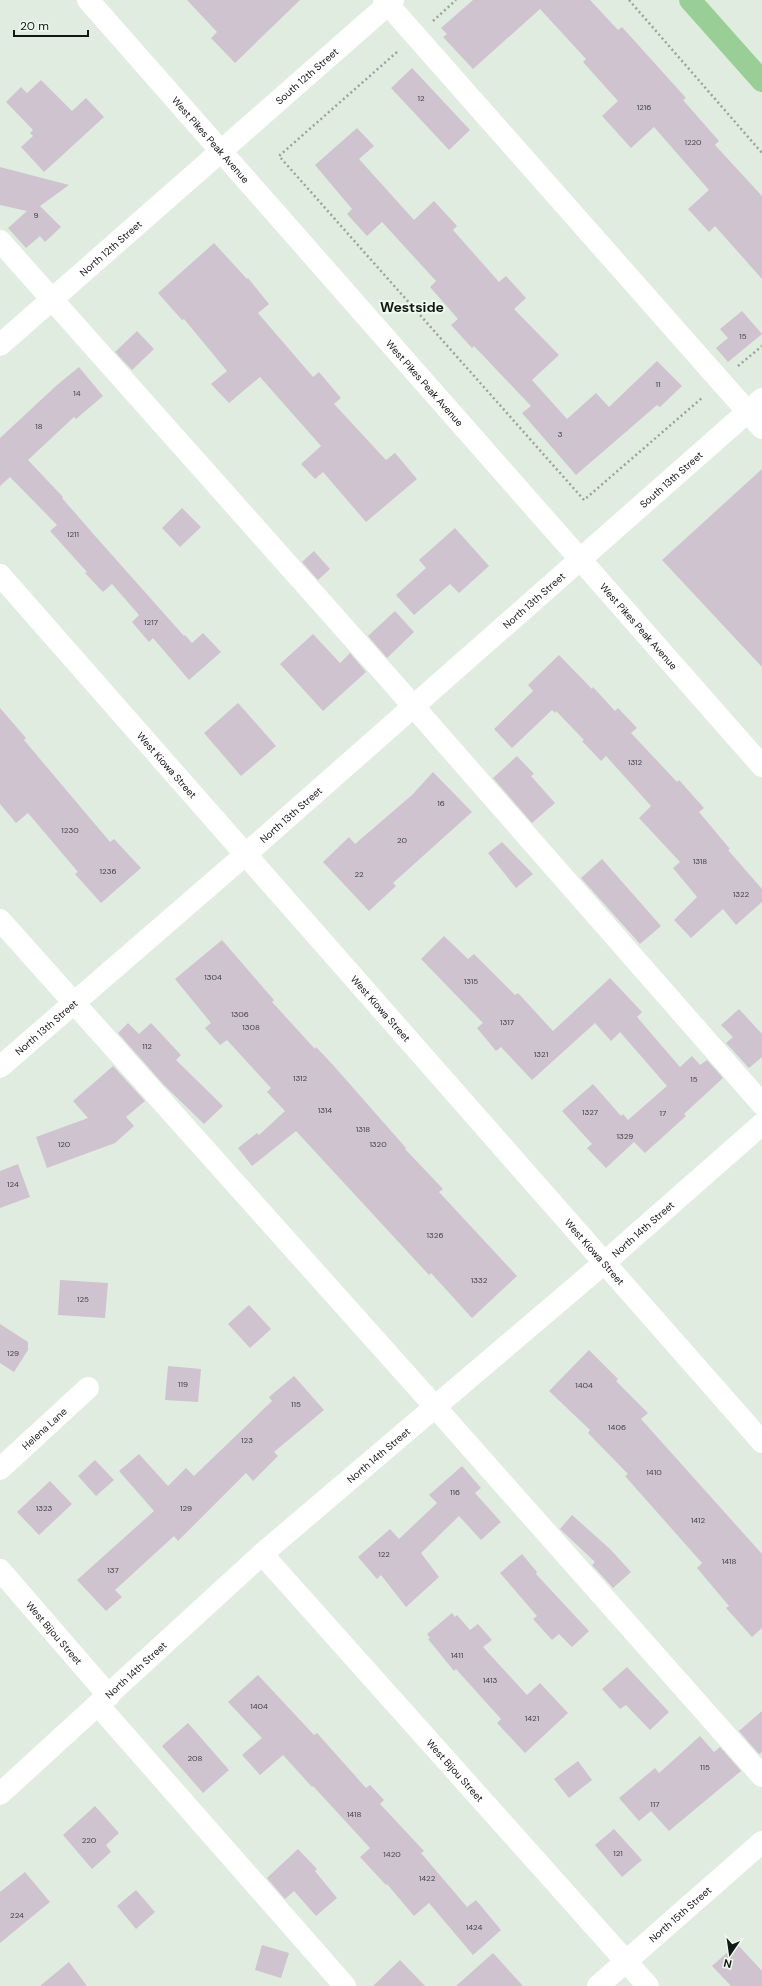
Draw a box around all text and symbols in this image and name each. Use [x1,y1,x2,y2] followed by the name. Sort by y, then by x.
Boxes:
[14,12,88,38] scale bar
[20,18,49,34] text: 20 m
[272,45,341,107] street label: South 12th Street
[417,93,425,103] house number: 12
[169,94,253,186] street label: West Pikes Peak Avenue
[637,102,651,112] house number: 1216
[684,137,702,147] house number: 1220
[33,210,39,220] house number: 9
[77,217,144,279] street label: North 12th Street
[380,298,444,316] district label: Westside
[739,331,747,341] house number: 15
[383,337,467,429] street label: West Pikes Peak Avenue
[656,379,661,389] house number: 11
[73,388,81,398] house number: 14
[35,421,43,431] house number: 18
[558,429,563,439] house number: 3
[637,448,705,510] street label: South 13th Street
[67,529,79,539] house number: 1211
[500,569,568,631] street label: North 13th Street
[597,580,681,672] street label: West Pikes Peak Avenue
[144,617,158,627] house number: 1217
[134,729,200,801] street label: West Kiowa Street
[628,757,642,767] house number: 1312
[257,784,325,845] street label: North 13th Street
[437,798,445,808] house number: 16
[61,825,79,835] house number: 1230
[397,835,408,845] house number: 20
[693,856,707,866] house number: 1318
[100,866,116,876] house number: 1236
[354,869,364,879] house number: 22
[733,889,750,899] house number: 1322
[204,972,222,982] house number: 1304
[348,972,414,1044] street label: West Kiowa Street
[464,976,478,986] house number: 1315
[12,996,80,1058] street label: North 13th Street
[231,1009,249,1019] house number: 1306
[500,1017,514,1027] house number: 1317
[242,1022,260,1032] house number: 1308
[142,1041,152,1051] house number: 112
[534,1049,548,1059] house number: 1321
[293,1073,307,1083] house number: 1312
[690,1074,698,1084] house number: 15
[318,1105,332,1115] house number: 1314
[582,1107,598,1117] house number: 1327
[660,1108,666,1118] house number: 17
[356,1124,370,1134] house number: 1318
[617,1131,633,1141] house number: 1329
[58,1139,71,1149] house number: 120
[369,1139,387,1149] house number: 1320
[7,1179,19,1189] house number: 124
[609,1198,677,1260] street label: North 14th Street
[562,1216,628,1288] street label: West Kiowa Street
[427,1230,443,1240] house number: 1326
[471,1275,488,1285] house number: 1332
[77,1294,89,1304] house number: 125
[7,1348,19,1358] house number: 129
[178,1379,188,1389] house number: 119
[575,1380,593,1390] house number: 1404
[291,1399,301,1409] house number: 115
[19,1404,70,1452] street label: Helena Lane
[608,1422,626,1432] house number: 1406
[344,1425,413,1486] street label: North 14th Street
[241,1435,253,1445] house number: 123
[646,1467,662,1477] house number: 1410
[450,1487,460,1497] house number: 116
[36,1503,53,1513] house number: 1323
[180,1503,192,1513] house number: 129
[691,1515,706,1525] house number: 1412
[378,1549,390,1559] house number: 122
[722,1556,736,1566] house number: 1418
[107,1565,119,1575] house number: 137
[23,1598,85,1667] street label: West Bijou Street
[102,1638,169,1701] street label: North 14th Street
[451,1650,463,1660] house number: 1411
[483,1675,498,1685] house number: 1413
[250,1701,268,1711] house number: 1404
[525,1713,539,1723] house number: 1421
[424,1736,487,1804] street label: West Bijou Street
[188,1753,203,1763] house number: 208
[700,1762,710,1772] house number: 115
[650,1799,660,1809] house number: 117
[347,1809,361,1819] house number: 1418
[82,1835,97,1845] house number: 220
[613,1848,623,1858] house number: 121
[383,1849,401,1859] house number: 1420
[419,1873,436,1883] house number: 1422
[646,1883,714,1945] street label: North 15th Street
[10,1910,24,1920] house number: 224
[466,1922,482,1932] house number: 1424
[710,1934,750,1974] north arrow
[722,1956,733,1971] text: N

